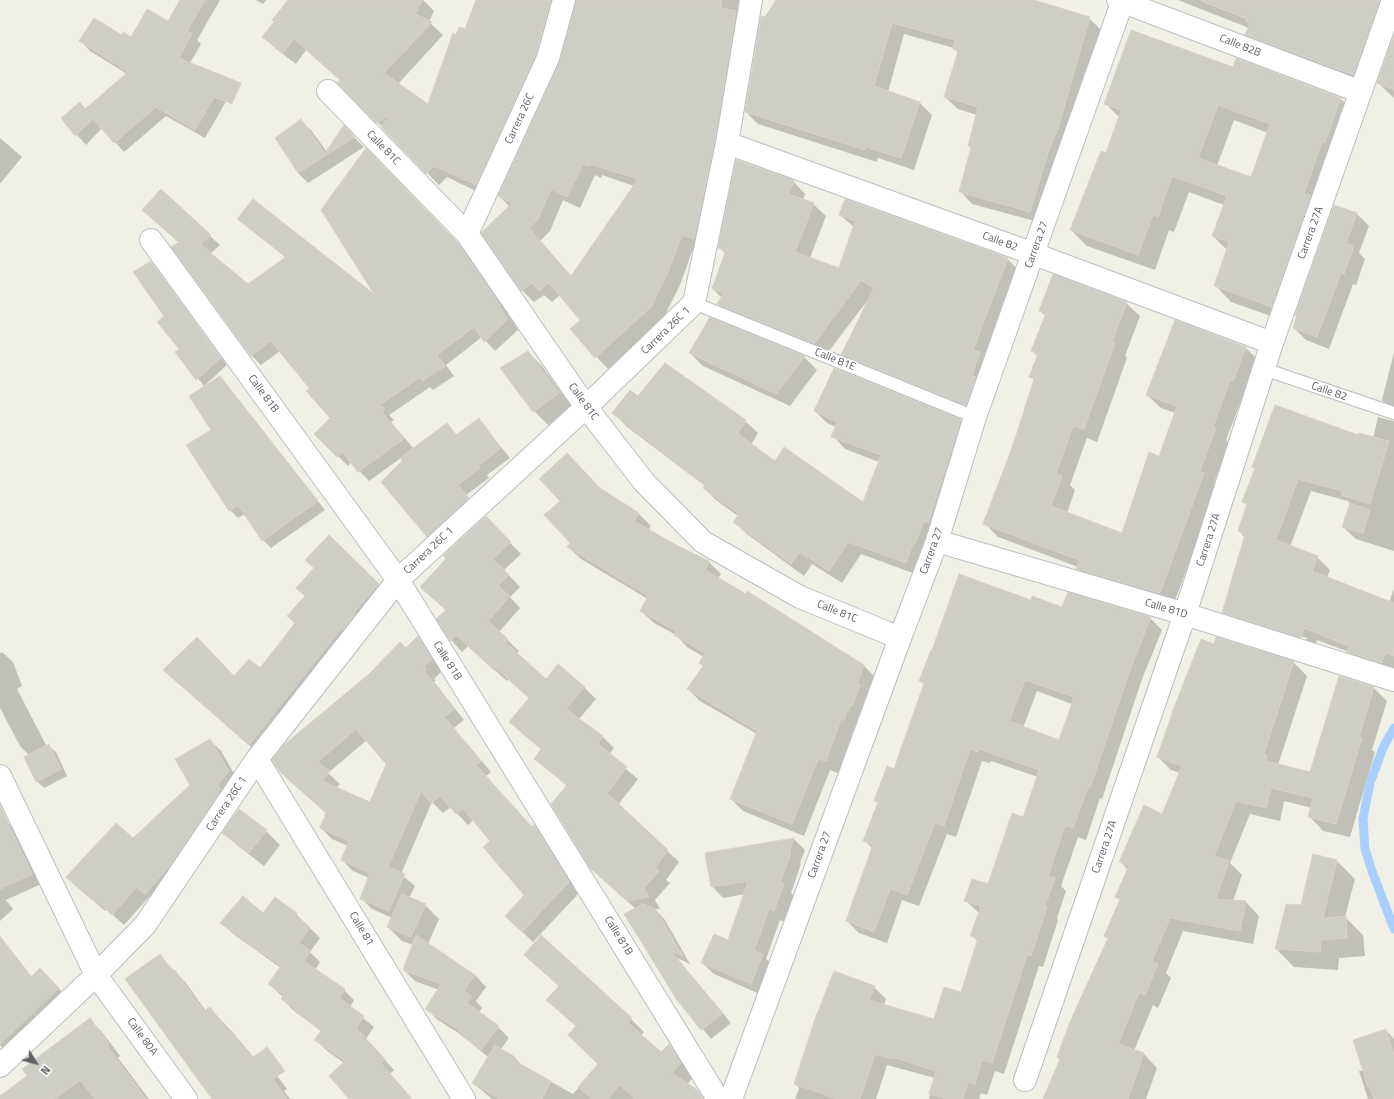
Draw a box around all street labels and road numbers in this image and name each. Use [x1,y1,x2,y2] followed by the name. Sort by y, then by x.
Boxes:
[1217,32,1263,60] street label: Calle 82B
[502,91,538,147] street label: Carrera 26C
[363,128,403,168] street label: Calle 81C
[1295,205,1327,261] street label: Carrera 27A
[1022,220,1052,270] street label: Carrera 27
[980,229,1020,255] street label: Calle 82
[639,304,693,358] street label: Carrera 26C 1
[813,346,857,374] street label: Calle 81E
[245,372,281,416] street label: Calle 81B
[1309,380,1349,404] street label: Calle 82
[565,381,601,423] street label: Calle 81C
[1194,512,1224,568] street label: Carrera 27A
[401,525,457,577] street label: Carrera 26C 1
[917,526,947,576] street label: Carrera 27
[1143,596,1189,622] street label: Calle 81D
[815,598,859,626] street label: Calle 81C
[430,639,464,683] street label: Calle 81B
[204,774,250,834] street label: Carrera 26C 1
[1090,819,1120,875] street label: Carrera 27A
[805,830,835,880] street label: Carrera 27
[346,910,376,948] street label: Calle 81
[601,914,635,958] street label: Calle 81B
[124,1016,160,1058] street label: Calle 80A

